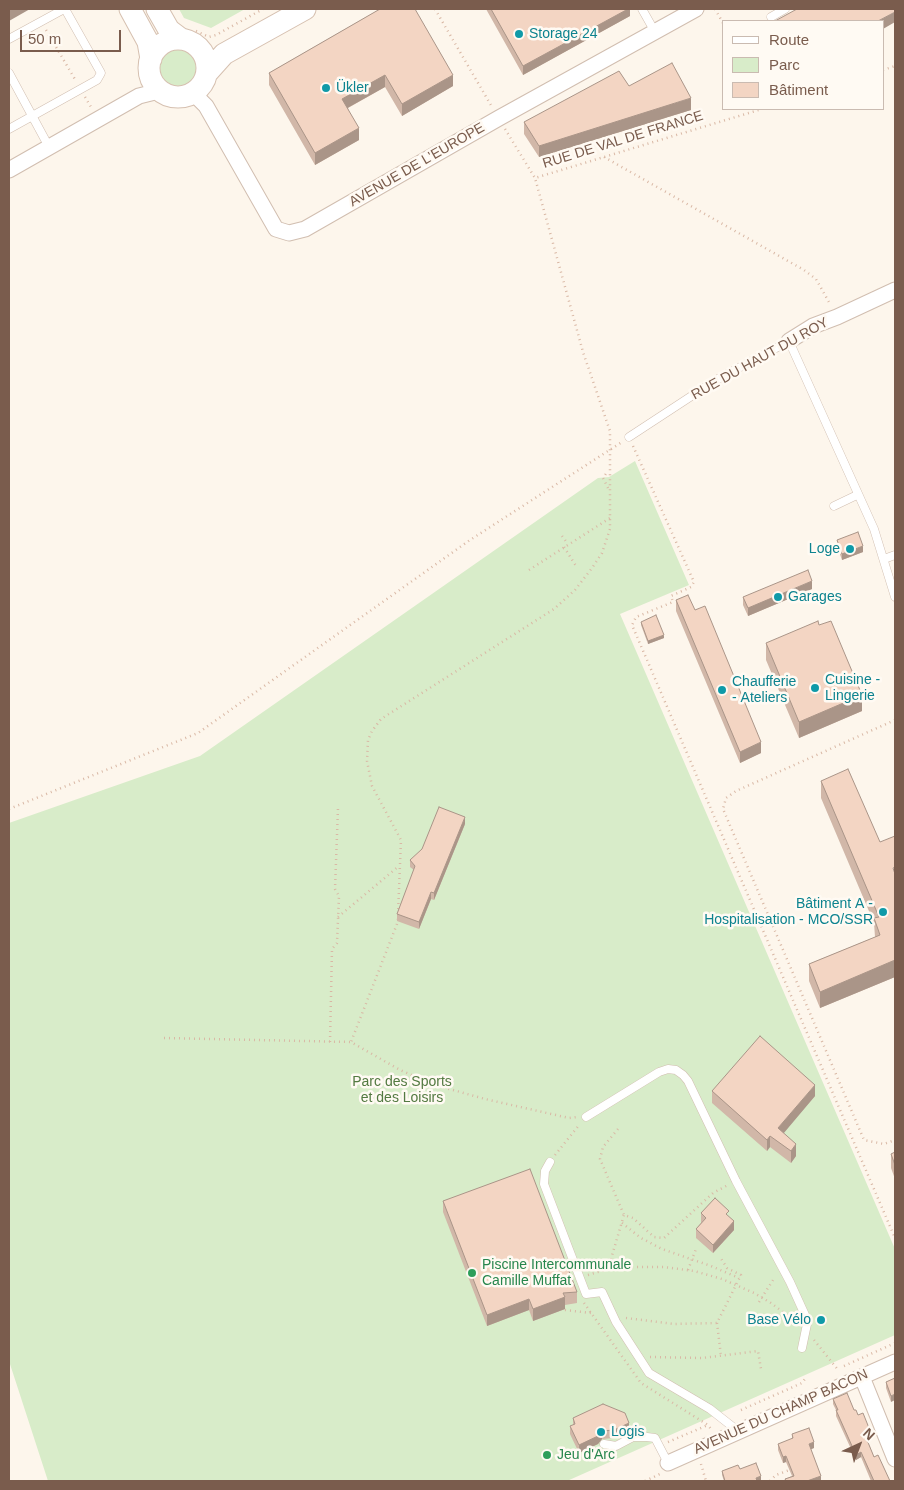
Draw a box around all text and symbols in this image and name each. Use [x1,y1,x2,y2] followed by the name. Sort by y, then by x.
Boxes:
[22,20,124,52] scale bar
[722,20,884,110] legend
[529,26,597,42] place label: Storage 24
[513,28,525,40] marker: Storage 24
[28,30,61,47] text: 50 m
[769,31,809,48] text: Route
[769,56,800,73] text: Parc
[336,80,369,96] place label: Ükler
[769,81,828,98] text: Bâtiment
[320,82,332,94] marker: Ükler
[541,108,705,172] street label: RUE DE VAL DE FRANCE
[346,119,488,211] street label: AVENUE DE L'EUROPE
[689,314,831,404] street label: RUE DU HAUT DU ROY
[809,541,840,557] place label: Loge
[844,543,856,555] marker: Loge
[788,589,842,605] place label: Garages
[772,591,784,603] marker: Garages
[825,672,880,704] place label: Cuisine - Lingerie
[732,674,796,706] place label: Chaufferie - Ateliers
[809,682,821,694] marker: Cuisine - Lingerie
[716,684,728,696] marker: Chaufferie - Ateliers
[704,896,873,929] place label: Bâtiment A - Hospitalisation - MCO/SSR
[877,906,889,918] marker: Bâtiment A - Hospitalisation - MCO/SSR
[352,1074,452,1106] park label: Parc des Sports et des Loisirs
[482,1257,631,1290] place label: Piscine Intercommunale Camille Muffat
[466,1267,478,1279] marker: Piscine Intercommunale Camille Muffat
[747,1312,811,1328] place label: Base Vélo
[815,1314,827,1326] marker: Base Vélo
[691,1366,871,1458] street label: AVENUE DU CHAMP BACON
[834,1420,884,1470] north arrow
[611,1424,644,1440] place label: Logis
[595,1426,607,1438] marker: Logis
[557,1447,615,1463] place label: Jeu d'Arc
[541,1449,553,1461] marker: Jeu d'Arc

